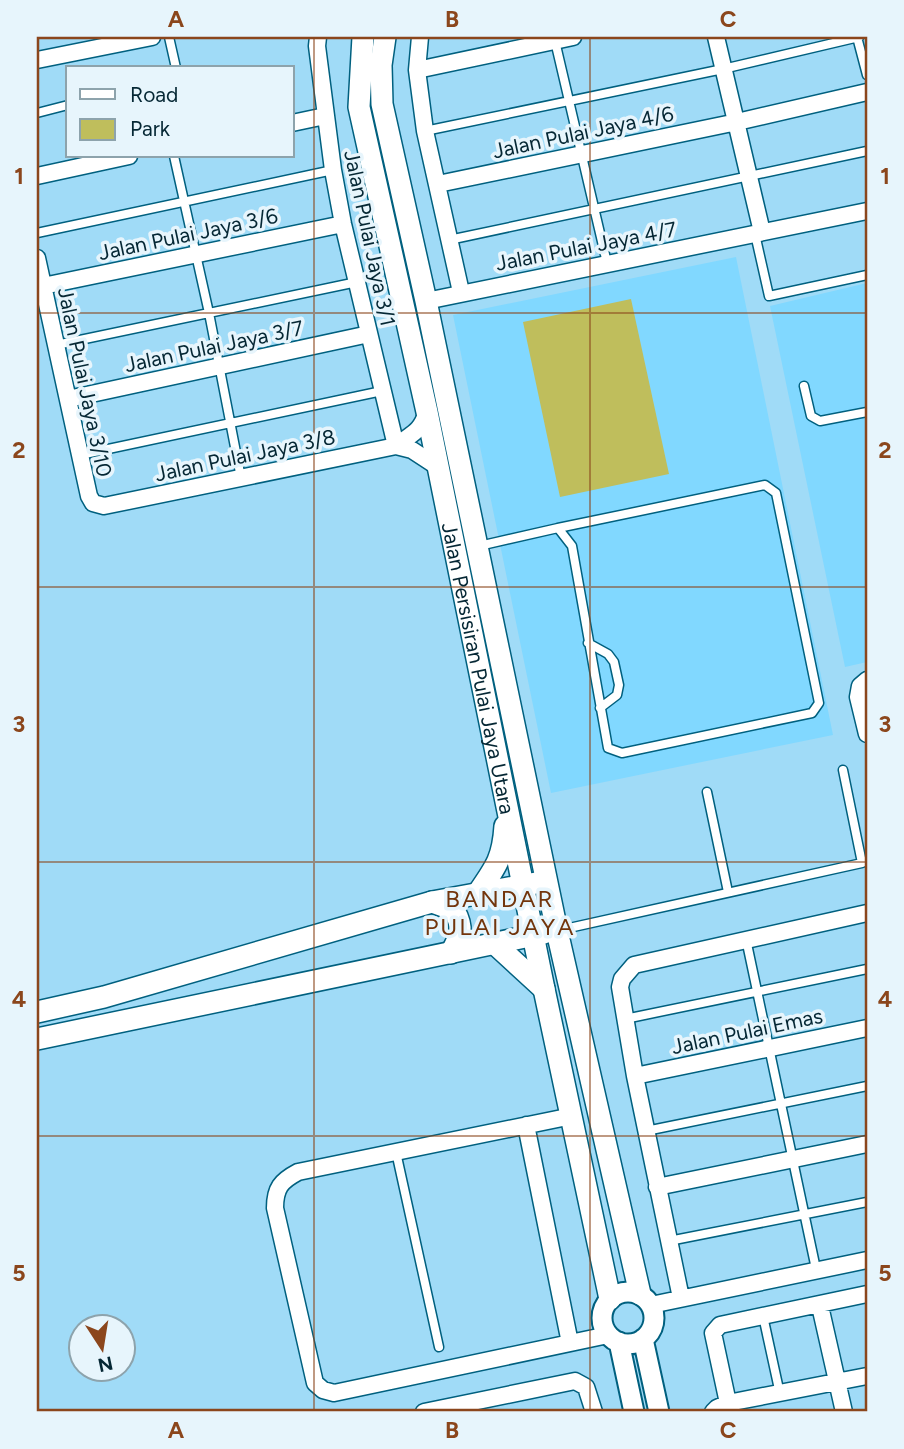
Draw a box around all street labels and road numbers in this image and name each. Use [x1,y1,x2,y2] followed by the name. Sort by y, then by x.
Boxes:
[490,101,676,163] street label: Jalan Pulai Jaya 4/6
[339,148,401,328] street label: Jalan Pulai Jaya 3/1
[96,203,280,265] street label: Jalan Pulai Jaya 3/6
[494,216,678,276] street label: Jalan Pulai Jaya 4/7
[53,285,117,479] street label: Jalan Pulai Jaya 3/10
[122,315,306,377] street label: Jalan Pulai Jaya 3/7
[153,424,337,486] street label: Jalan Pulai Jaya 3/8
[437,520,521,816] street label: Jalan Persisiran Pulai Jaya Utara
[669,1003,825,1059] street label: Jalan Pulai Emas

